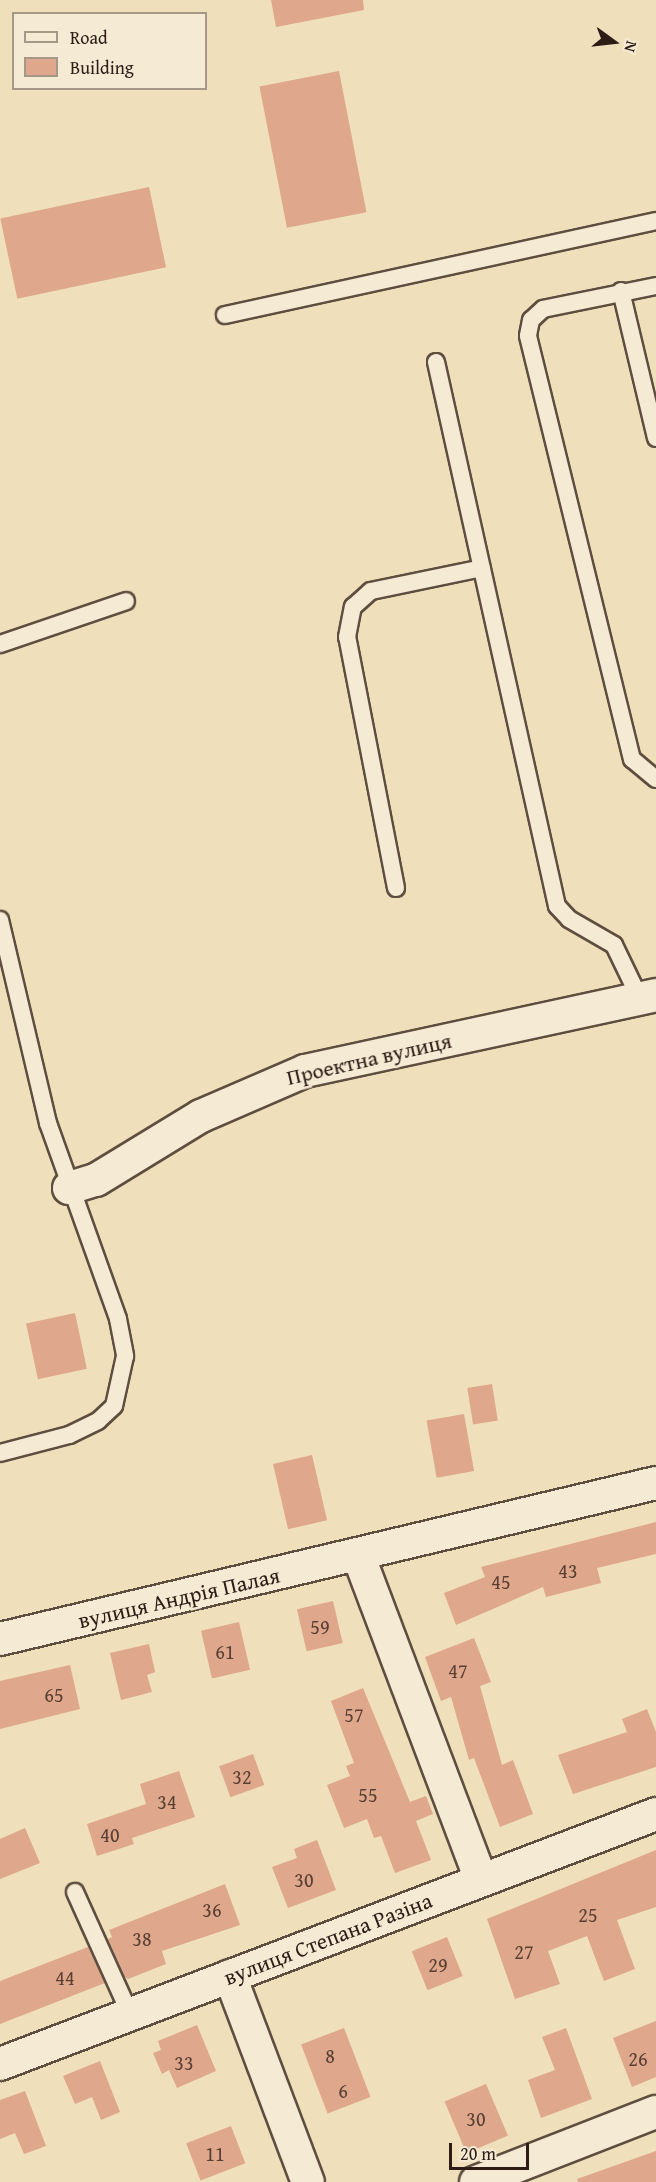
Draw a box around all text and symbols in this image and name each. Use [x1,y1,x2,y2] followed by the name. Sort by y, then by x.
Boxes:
[12,12,207,90] legend
[584,12,644,72] north arrow
[70,24,108,51] text: Road
[618,38,644,55] text: N
[70,54,134,81] text: Building
[284,1027,454,1091] street label: Проектна вулиця
[558,1558,578,1582] house number: 43
[76,1562,282,1634] street label: вулиця Андрія Палая
[491,1569,511,1593] house number: 45
[310,1614,330,1638] house number: 59
[215,1639,235,1663] house number: 61
[448,1658,468,1682] house number: 47
[44,1682,64,1706] house number: 65
[344,1702,364,1726] house number: 57
[232,1764,252,1788] house number: 32
[358,1782,378,1806] house number: 55
[157,1789,177,1813] house number: 34
[100,1822,120,1846] house number: 40
[294,1867,314,1891] house number: 30
[220,1887,436,1991] street label: вулиця Степана Разіна
[202,1897,222,1921] house number: 36
[578,1902,598,1926] house number: 25
[132,1926,152,1950] house number: 38
[514,1939,534,1963] house number: 27
[428,1952,448,1976] house number: 29
[55,1965,75,1989] house number: 44
[325,2043,335,2067] house number: 8
[628,2046,648,2070] house number: 26
[174,2050,194,2074] house number: 33
[338,2078,348,2102] house number: 6
[466,2106,486,2130] house number: 30
[452,2131,532,2169] scale bar
[460,2140,496,2167] text: 20 m
[205,2141,225,2165] house number: 11

